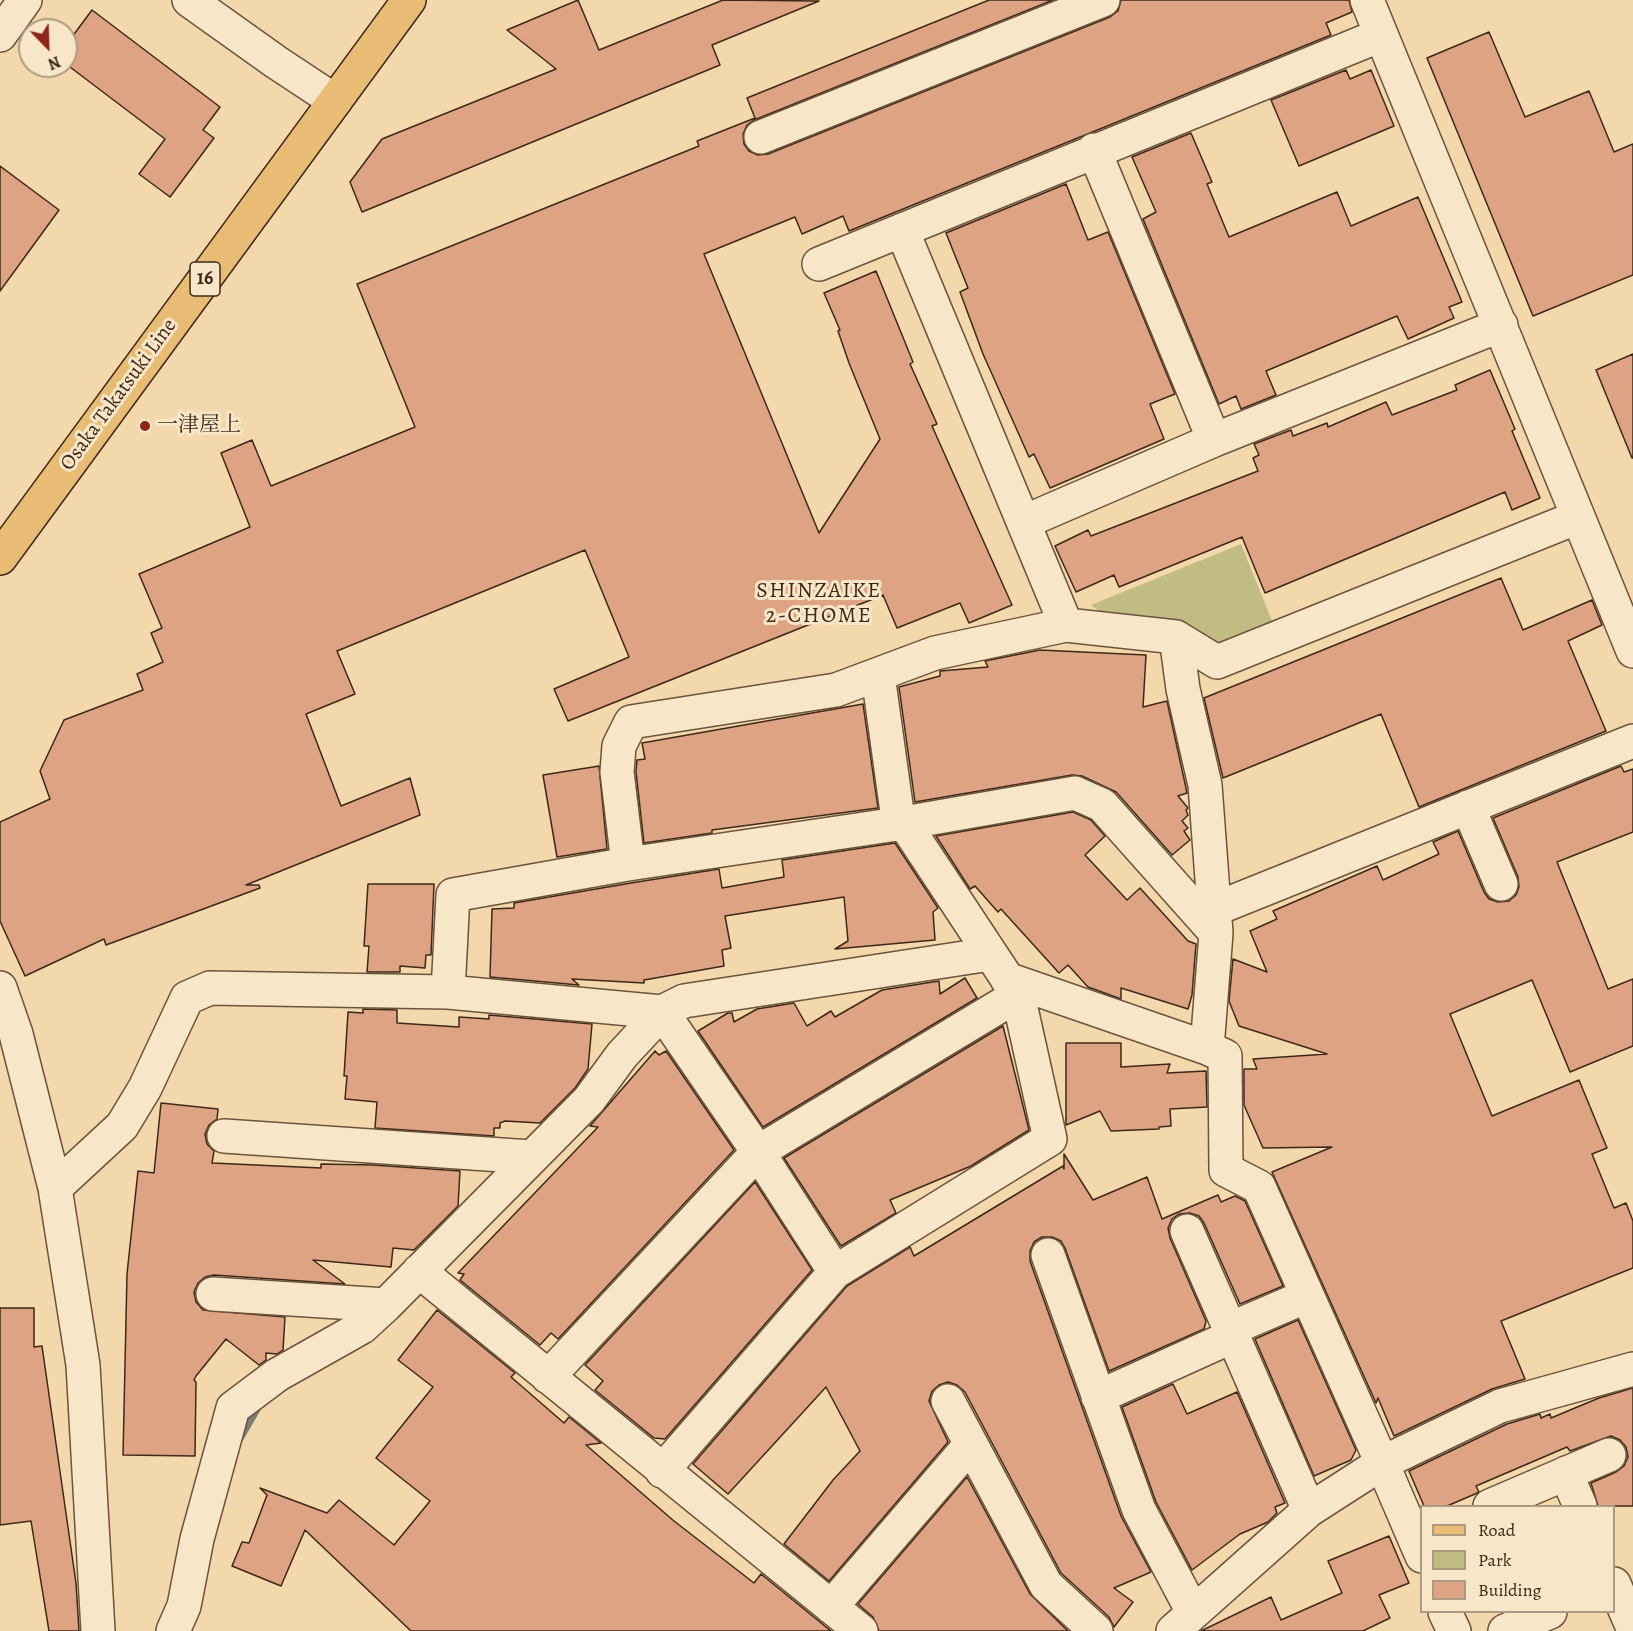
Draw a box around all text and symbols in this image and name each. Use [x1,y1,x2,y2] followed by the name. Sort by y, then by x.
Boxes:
[18,18,78,78] north arrow
[45,50,64,75] text: N
[190,262,220,296] road number: 16
[55,314,183,476] street label: Osaka Takatsuki Line
[157,413,241,439] place label: 一津屋上
[138,419,152,433] marker: 一津屋上
[756,579,882,630] district label: SHINZAIKE 2-CHOME
[1420,1505,1615,1613] legend
[1478,1518,1515,1542] text: Road
[1478,1548,1512,1572] text: Park
[1478,1578,1542,1602] text: Building

